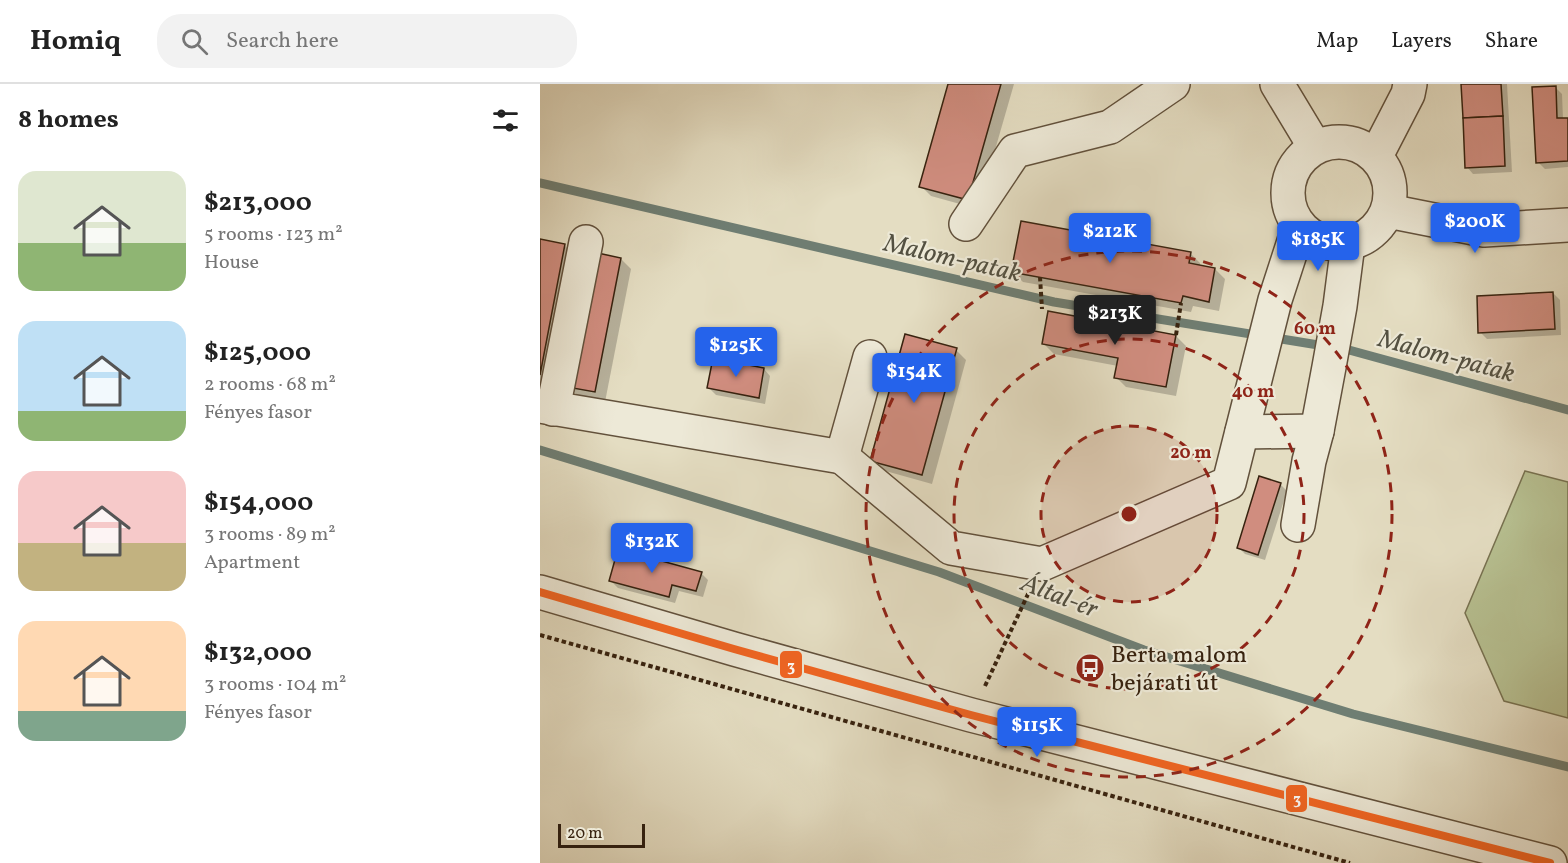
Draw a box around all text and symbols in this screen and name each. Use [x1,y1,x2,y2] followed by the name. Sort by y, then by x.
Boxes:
[157,14,577,68] search box
[30,22,121,61] text: Homiq
[178,25,211,58] icon: search
[226,26,339,57] text: Search here
[1316,27,1358,56] text: Map
[1391,27,1452,56] text: Layers
[1485,27,1538,56] text: Share
[18,102,119,138] text: 8 homes
[489,104,522,137] icon: filters
[204,185,312,221] text: $213,000
[66,195,138,267] icon: home
[1433,203,1517,254] pin: $200K
[1445,208,1505,236] text: $200K
[1068,213,1152,264] pin: $212K
[1083,218,1137,246] text: $212K
[204,221,343,249] text: 5 rooms · 123 m²
[1276,221,1360,272] pin: $185K
[879,225,1025,292] water label: Malom-patak
[1291,226,1345,254] text: $185K
[204,249,259,277] text: House
[1073,295,1157,346] pin: $213K
[1088,300,1142,328] text: $213K
[1294,317,1336,342] text: 60 m
[1373,321,1519,392] water label: Malom-patak
[694,327,778,378] pin: $125K
[709,332,763,360] text: $125K
[204,335,311,371] text: $125,000
[66,345,138,417] icon: home
[872,353,956,404] pin: $154K
[886,358,942,386] text: $154K
[204,371,336,399] text: 2 rooms · 68 m²
[1232,380,1274,405] text: 40 m
[204,399,312,427] text: Fényes fasor
[1170,441,1212,466] text: 20 m
[204,485,313,521] text: $154,000
[66,495,138,567] icon: home
[1119,504,1139,524] centre of rings
[204,521,336,549] text: 3 rooms · 89 m²
[610,523,694,574] pin: $132K
[625,528,679,556] text: $132K
[204,549,300,577] text: Apartment
[1015,565,1103,628] water label: Által-ér
[204,635,312,671] text: $132,000
[1111,639,1247,701] place label: Berta malom bejárati út
[66,645,138,717] icon: home
[779,650,803,679] line badge: 3
[1074,652,1106,684] bus stop icon: Berta malom bejárati út
[787,656,795,678] text: 3
[204,671,346,699] text: 3 rooms · 104 m²
[204,699,312,727] text: Fényes fasor
[995,707,1079,758] pin: $115K
[1011,712,1063,740] text: $115K
[1285,784,1308,813] line badge: 3
[1293,789,1301,811] text: 3
[558,821,645,848] scale bar
[567,823,602,845] text: 20 m

